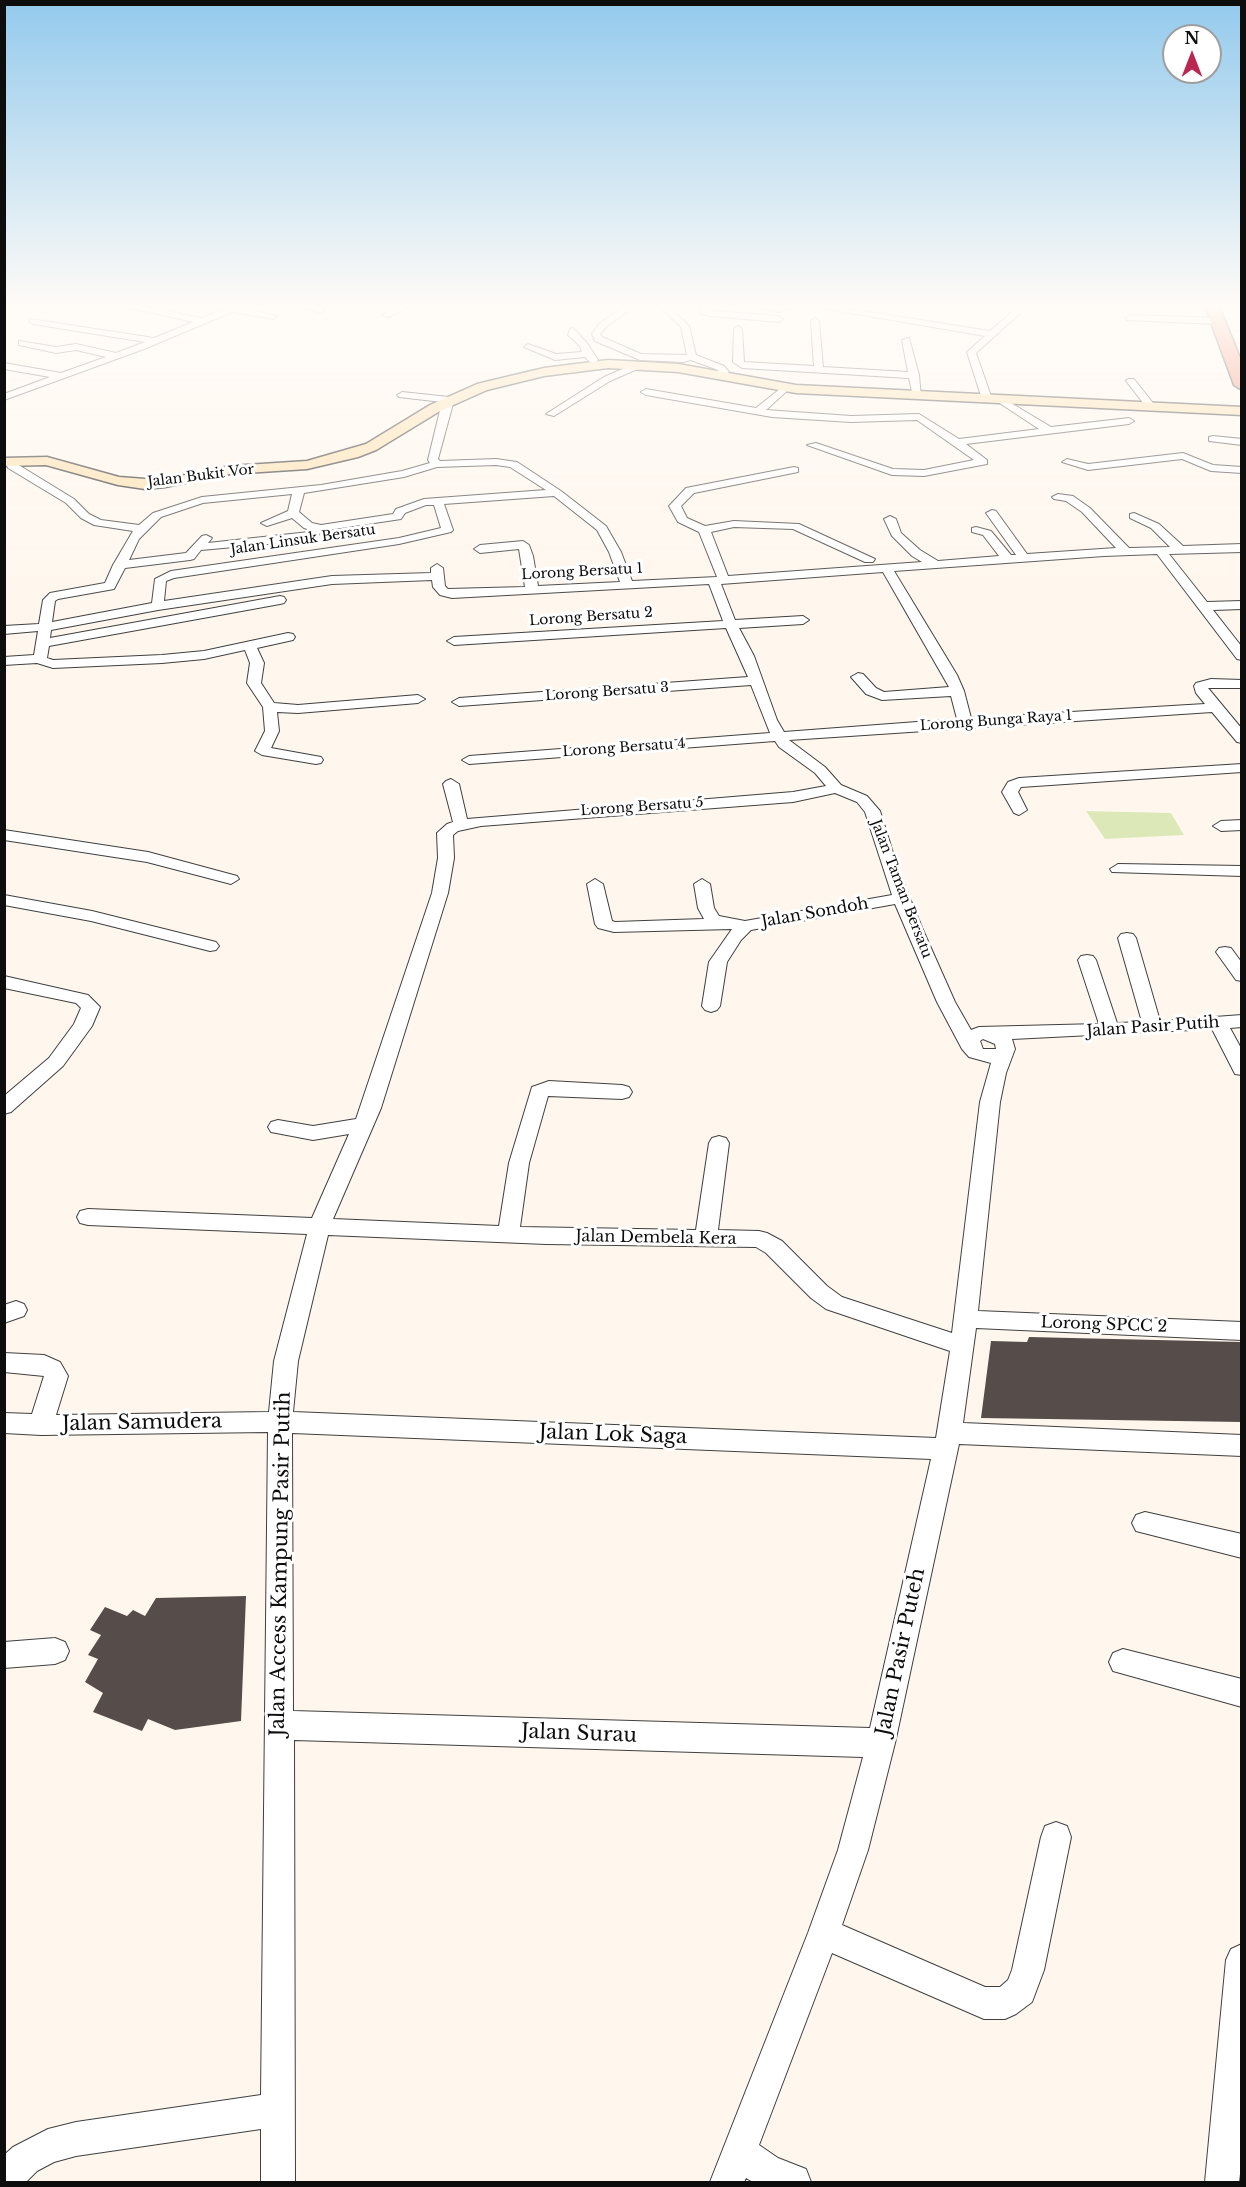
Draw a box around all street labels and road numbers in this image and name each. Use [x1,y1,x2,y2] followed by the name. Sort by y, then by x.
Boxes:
[147,461,255,491] street label: Jalan Bukit Vor
[230,522,376,558] street label: Jalan Linsuk Bersatu
[521,560,643,584] street label: Lorong Bersatu 1
[529,604,653,630] street label: Lorong Bersatu 2
[545,679,669,705] street label: Lorong Bersatu 3
[919,707,1073,735] street label: Lorong Bunga Raya 1
[562,735,686,761] street label: Lorong Bersatu 4
[580,794,704,820] street label: Lorong Bersatu 5
[867,817,935,961] street label: Jalan Taman Bersatu
[760,894,870,932] street label: Jalan Sondoh
[1086,1013,1220,1041] street label: Jalan Pasir Putih
[575,1227,737,1249] street label: Jalan Dembela Kera
[1040,1313,1168,1337] street label: Lorong SPCC 2
[266,1391,296,1737] street label: Jalan Access Kampung Pasir Putih
[62,1410,222,1436] street label: Jalan Samudera
[539,1420,687,1450] street label: Jalan Lok Saga
[871,1566,931,1738] street label: Jalan Pasir Puteh
[521,1720,637,1748] street label: Jalan Surau

